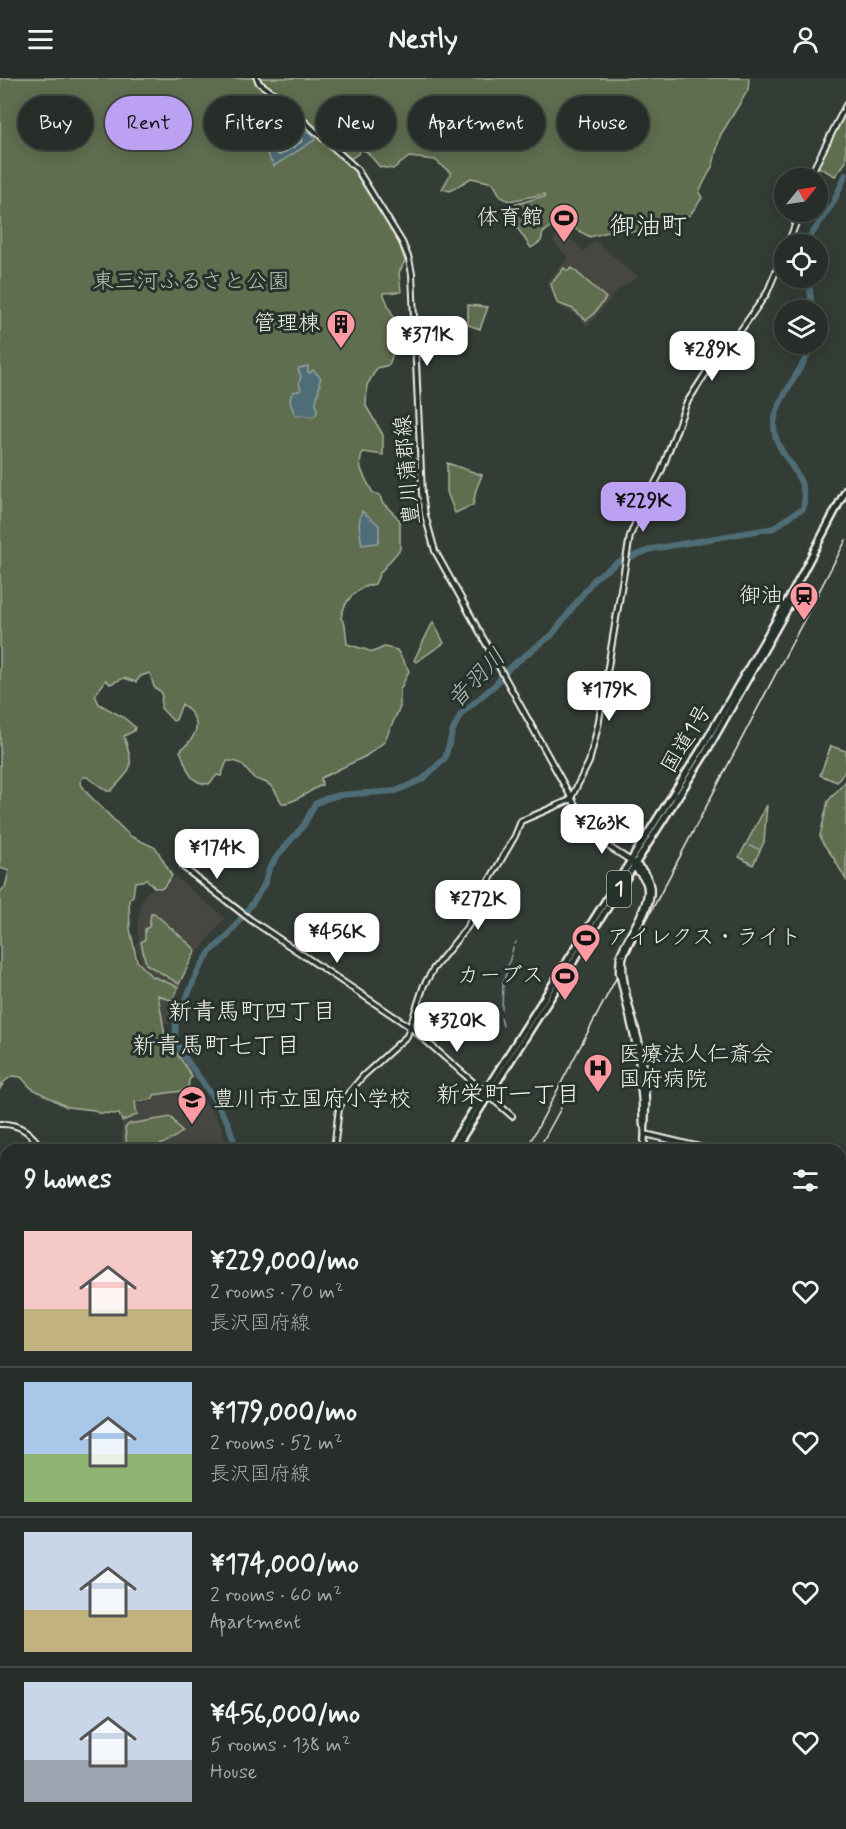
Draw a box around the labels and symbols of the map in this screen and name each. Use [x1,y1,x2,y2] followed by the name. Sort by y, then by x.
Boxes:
[774,168,828,222] north arrow
[548,202,580,244] sports icon: 体育館
[477,204,543,232] place label: 体育館
[609,210,687,244] district label: 御油町
[92,268,290,296] park label: 東三河ふるさと公園
[325,308,357,350] building icon: 管理棟
[254,310,320,338] place label: 管理棟
[385,316,469,367] pin: ¥371K
[670,331,754,382] pin: ¥289K
[389,414,427,526] street label: 豊川蒲郡線
[601,482,685,533] pin: ¥229K
[788,580,820,622] station icon: 御油
[739,582,783,610] place label: 御油
[441,642,513,716] water label: 音羽川
[567,671,651,722] pin: ¥179K
[655,699,719,779] street label: 国道1号
[560,804,644,855] pin: ¥263K
[175,829,259,880] pin: ¥174K
[607,871,631,907] road number: 1
[436,880,520,931] pin: ¥272K
[295,913,379,964] pin: ¥456K
[570,922,602,964] sports icon: アイレクス・ライト
[607,924,801,952] place label: アイレクス・ライト
[549,960,581,1002] sports icon: カーブス
[457,962,544,990] place label: カーブス
[168,997,336,1028] district label: 新青馬町四丁目
[415,1002,499,1053] pin: ¥320K
[132,1031,300,1062] district label: 新青馬町七丁目
[619,1041,773,1094] place label: 医療法人仁斎会 国府病院
[582,1052,614,1094] hospital icon: 医療法人仁斎会 国府病院
[436,1080,580,1111] district label: 新栄町一丁目
[176,1084,208,1126] school or university icon: 豊川市立国府小学校
[213,1086,411,1114] place label: 豊川市立国府小学校

